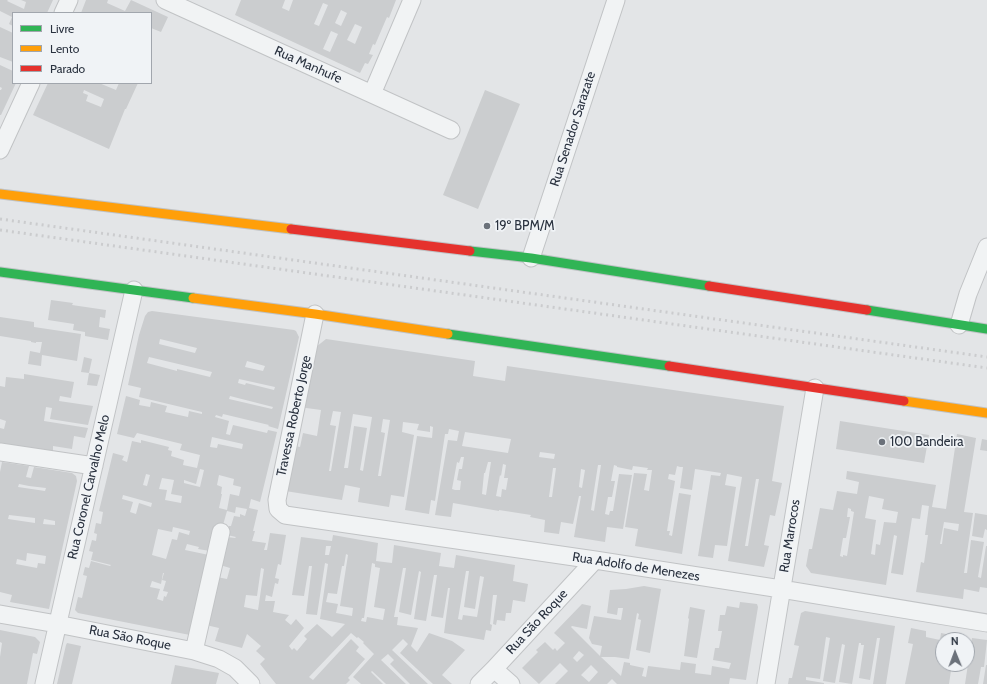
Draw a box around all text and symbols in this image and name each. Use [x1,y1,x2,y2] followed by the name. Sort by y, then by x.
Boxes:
[12,12,152,84] legend
[50,21,74,36] text: Livre
[50,41,79,56] text: Lento
[272,43,344,87] street label: Rua Manhufe
[50,61,85,76] text: Parado
[547,69,599,189] street label: Rua Senador Sarazate
[495,218,554,234] place label: 19º BPM/M
[482,221,492,231] marker: 19º BPM/M
[274,354,314,478] street label: Travessa Roberto Jorge
[65,413,113,561] street label: Rua Coronel Carvalho Melo
[890,434,963,450] place label: 100 Bandeira
[877,437,887,447] marker: 100 Bandeira
[777,498,803,574] street label: Rua Marrocos
[571,549,701,585] street label: Rua Adolfo de Menezes
[503,586,571,658] street label: Rua São Roque
[88,622,172,654] street label: Rua São Roque
[935,632,975,672] north arrow
[951,634,959,648] text: N

